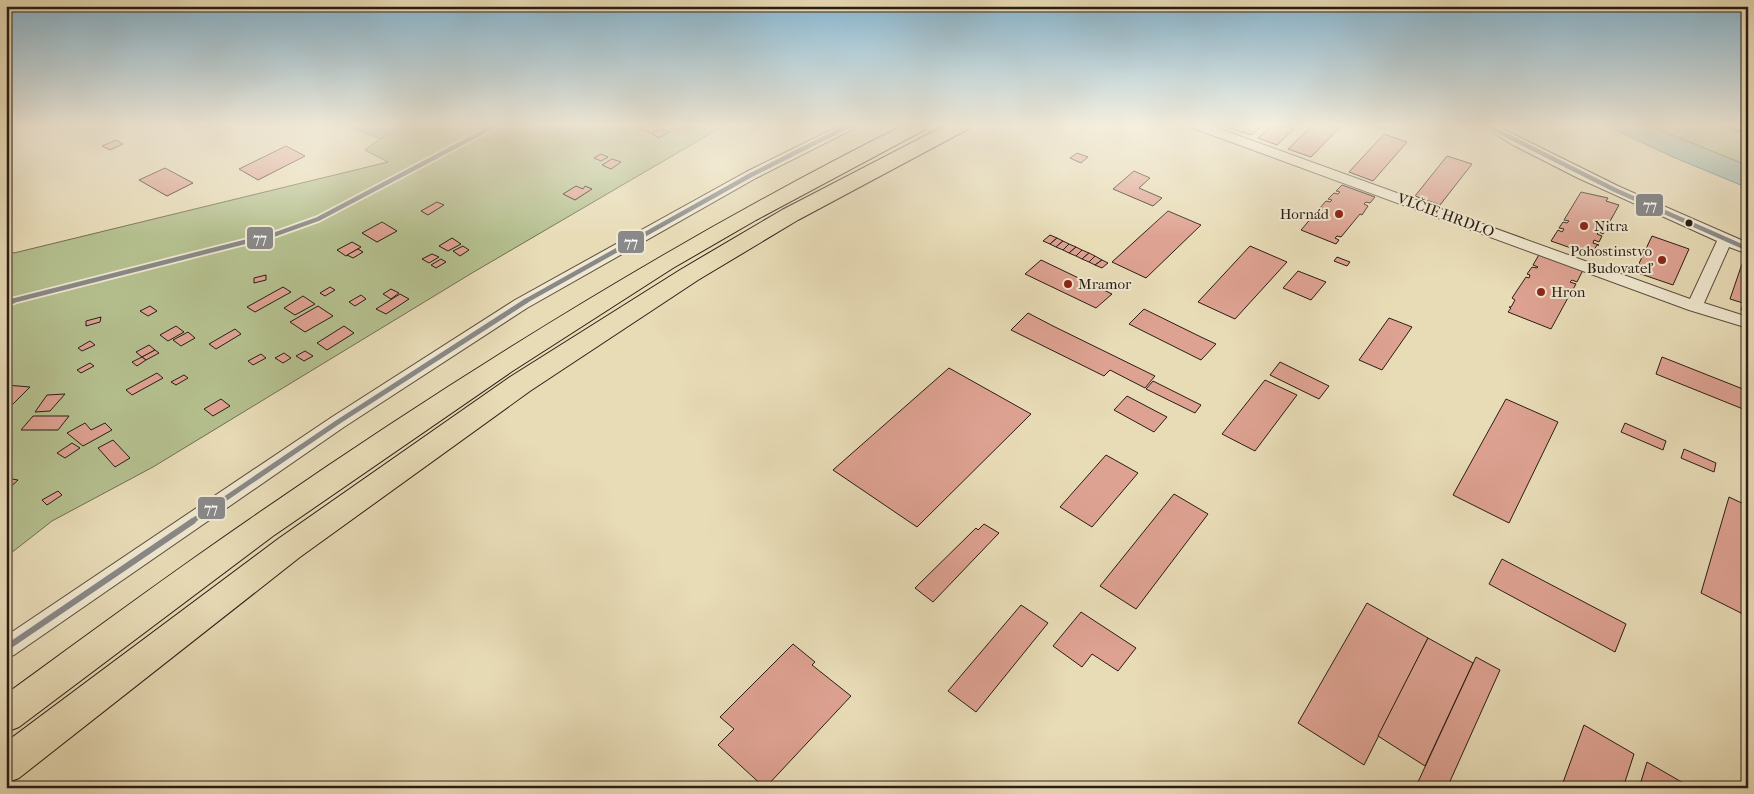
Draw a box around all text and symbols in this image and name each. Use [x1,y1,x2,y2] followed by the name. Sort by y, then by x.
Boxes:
[1394,189,1497,241] street label: VLČIE HRDLO
[1635,193,1664,217] line badge: 77
[1642,197,1657,214] text: 77
[1280,205,1330,223] place label: Hornád
[1333,208,1345,220] marker: Hornád
[1594,217,1629,235] place label: Nitra
[1684,218,1694,228] unlabelled marker
[1578,220,1590,232] marker: Nitra
[246,226,274,250] line badge: 77
[252,230,267,247] text: 77
[617,230,645,254] line badge: 77
[623,234,638,251] text: 77
[1570,242,1653,277] place label: Pohostinstvo Budovateľ
[1656,254,1668,266] marker: Pohostinstvo Budovateľ
[1078,275,1132,293] place label: Mramor
[1062,278,1074,290] marker: Mramor
[1551,283,1586,301] place label: Hron
[1535,286,1547,298] marker: Hron
[197,496,226,520] line badge: 77
[203,500,218,517] text: 77

